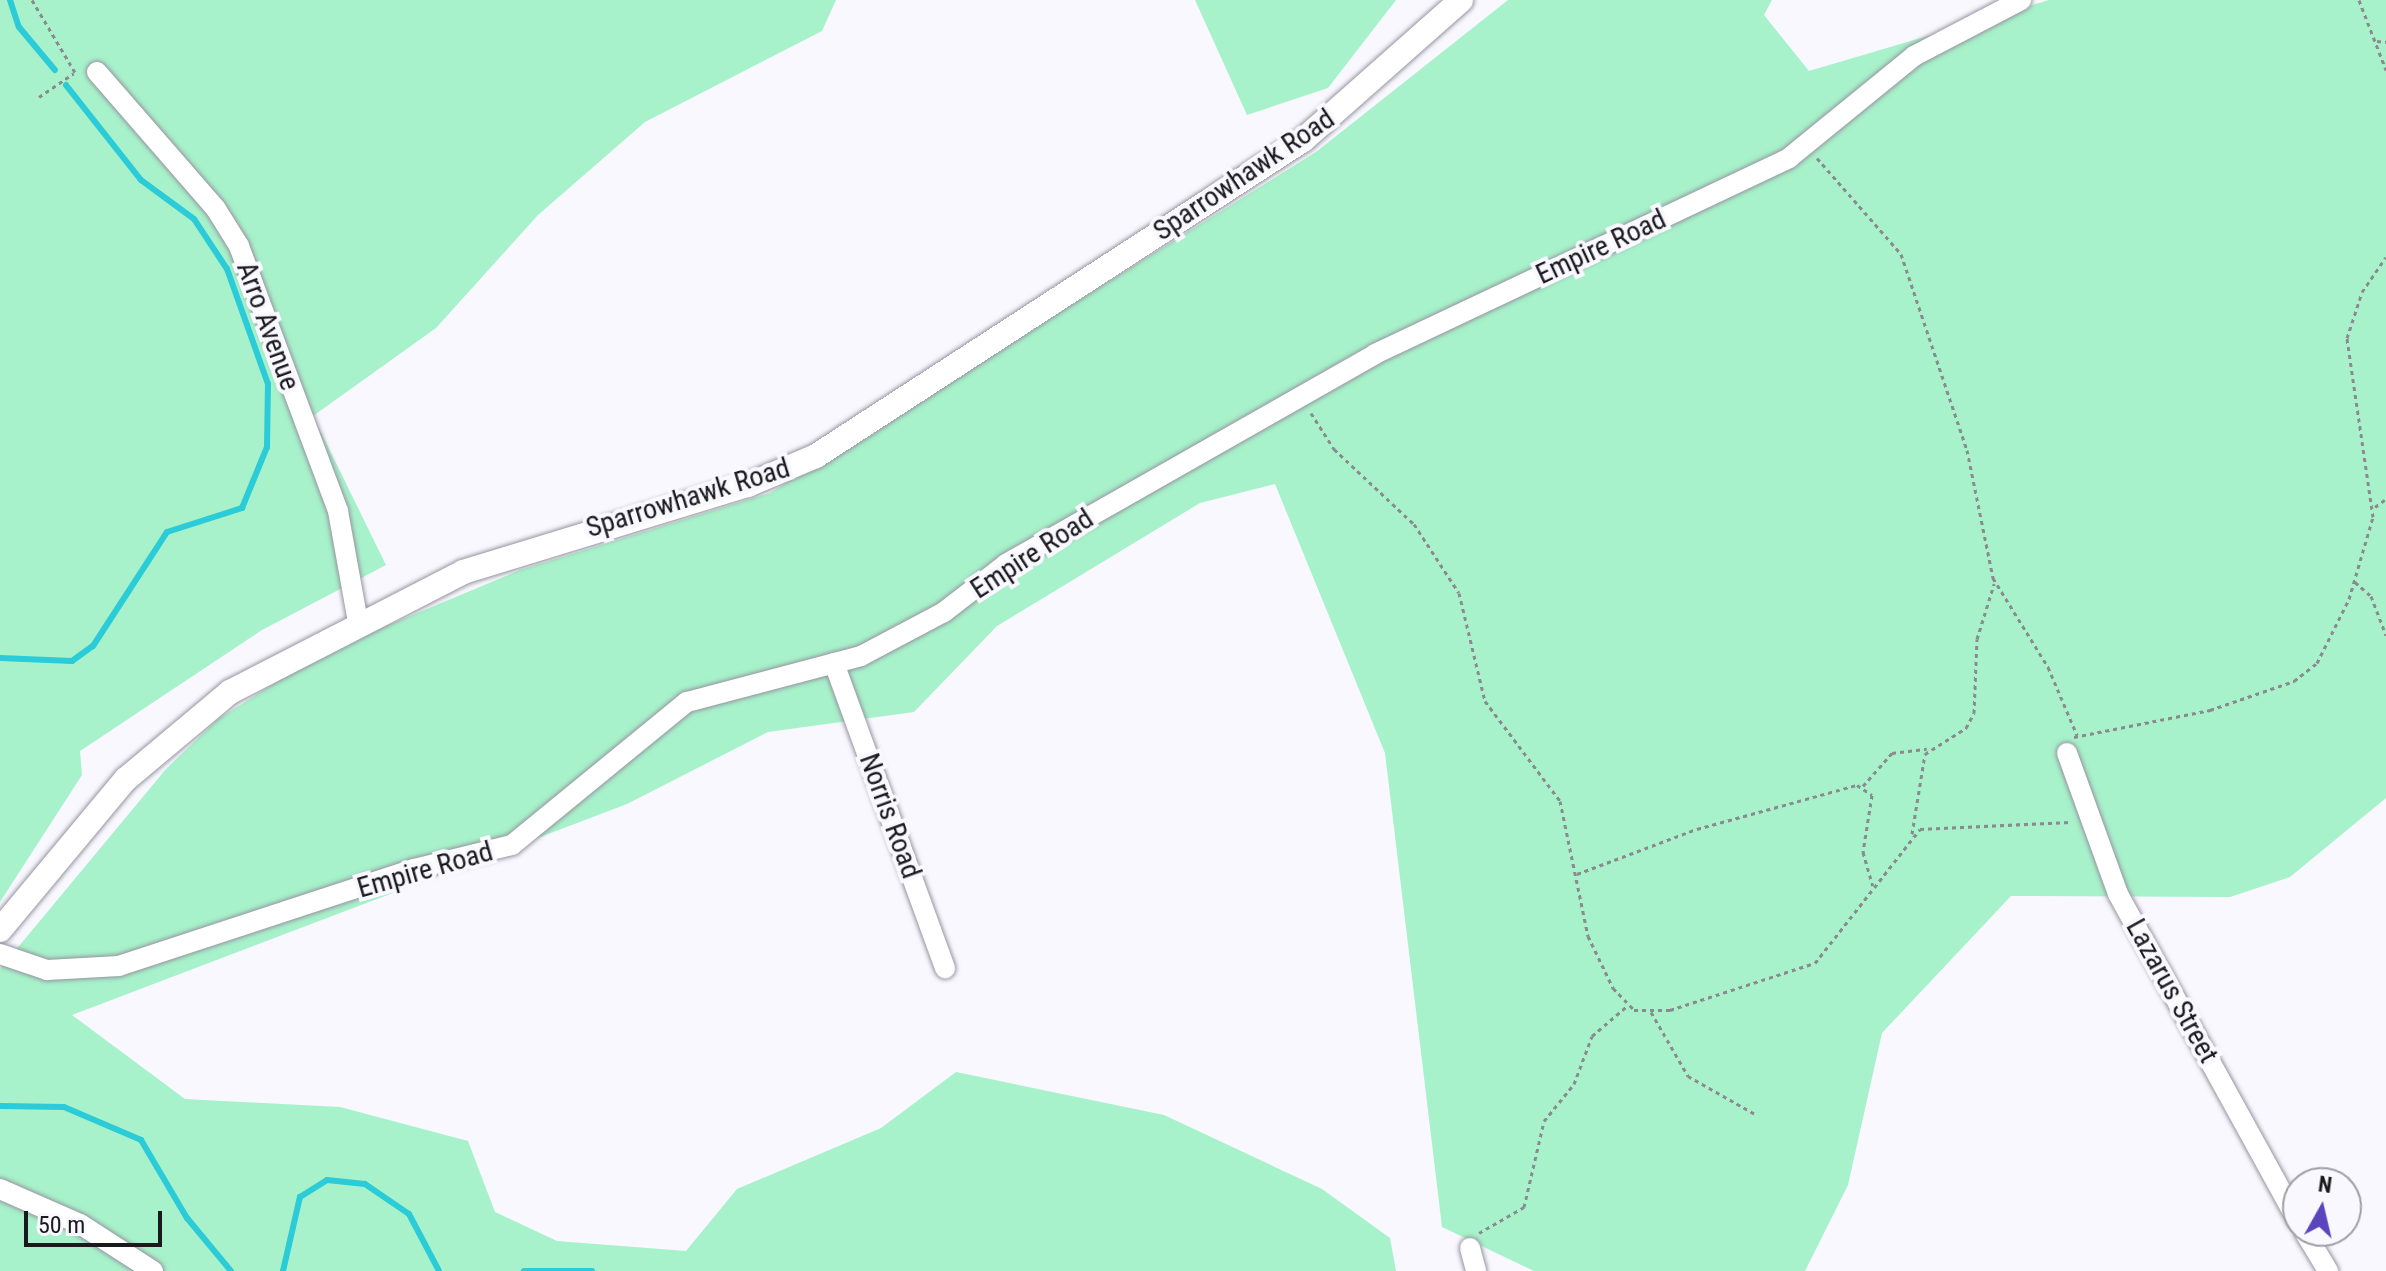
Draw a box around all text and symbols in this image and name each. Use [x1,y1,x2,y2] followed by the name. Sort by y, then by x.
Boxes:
[1147,102,1341,248] street label: Sparrowhawk Road
[1531,202,1671,292] street label: Empire Road
[229,257,307,395] street label: Arro Avenue
[582,451,794,545] street label: Sparrowhawk Road
[964,502,1100,606] street label: Empire Road
[852,749,928,883] street label: Norris Road
[353,835,497,905] street label: Empire Road
[2119,913,2225,1069] street label: Lazarus Street
[2282,1167,2362,1247] north arrow
[2317,1171,2334,1198] text: N
[28,1195,166,1245] scale bar
[38,1211,85,1239] text: 50 m

